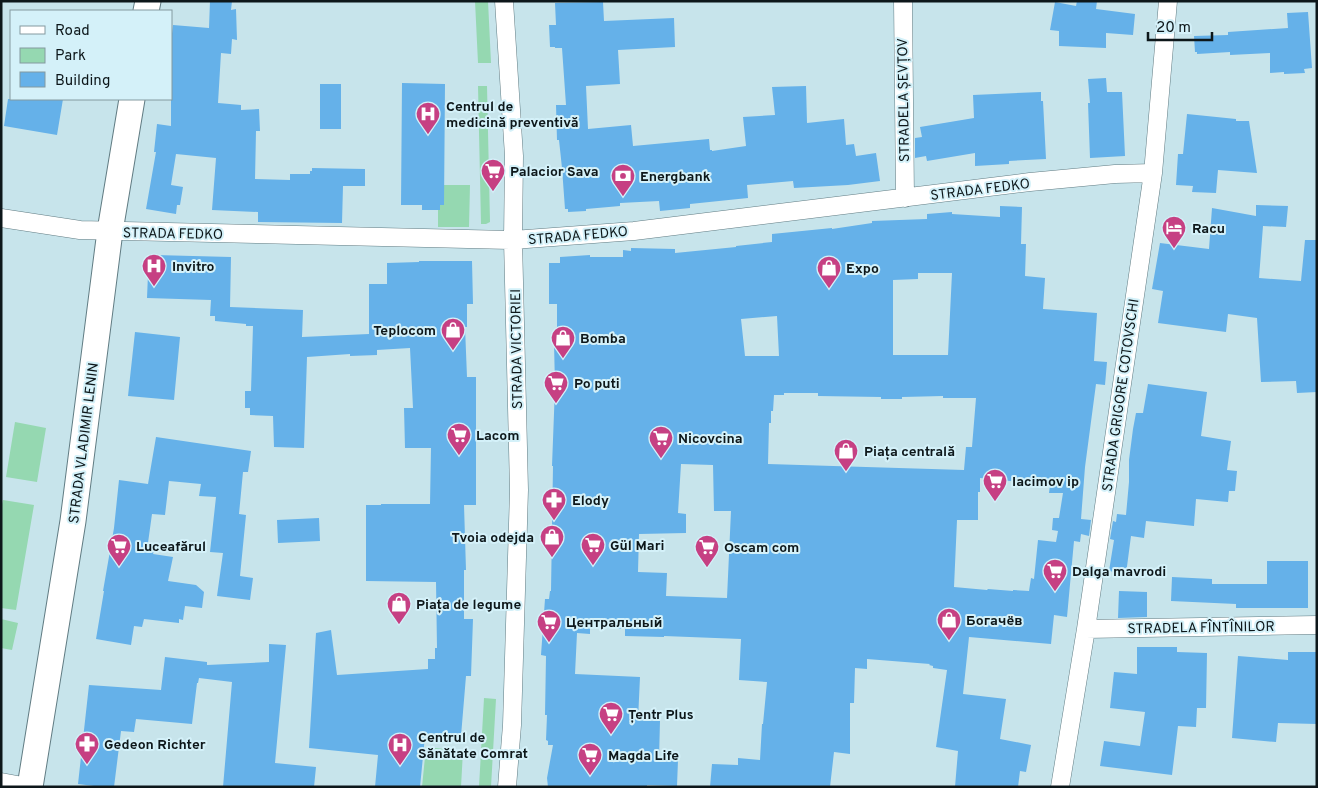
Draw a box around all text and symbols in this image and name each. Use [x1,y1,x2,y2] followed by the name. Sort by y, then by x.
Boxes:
[10,10,172,100] legend
[1148,10,1212,42] scale bar
[1156,19,1191,38] text: 20 m
[55,22,90,41] text: Road
[895,38,914,162] street label: STRADELA ȘEVȚOV
[55,47,86,66] text: Park
[55,72,110,91] text: Building
[446,99,579,132] place label: Centrul de medicină preventivă
[415,101,441,135] hospital icon: Centrul de medicină preventivă
[480,158,506,192] supermarket icon: Palacior Sava
[610,163,636,197] bank icon: Energbank
[510,164,599,181] place label: Palacior Sava
[640,169,711,186] place label: Energbank
[929,176,1031,205] street label: STRADA FEDKO
[1161,215,1187,249] hotel icon: Racu
[1192,221,1225,238] place label: Racu
[528,224,629,249] street label: STRADA FEDKO
[123,225,223,244] street label: STRADA FEDKO
[141,253,167,287] hospital icon: Invitro
[816,255,842,289] shop icon: Expo
[172,259,214,276] place label: Invitro
[846,261,879,278] place label: Expo
[508,289,527,409] street label: STRADA VICTORIEI
[1100,298,1143,493] street label: STRADA GRIGORE COTOVSCHI
[440,317,466,351] shop icon: Teplocom
[373,323,436,340] place label: Teplocom
[550,325,576,359] shop icon: Bomba
[580,331,626,348] place label: Bomba
[66,362,103,525] street label: STRADA VLADIMIR LENIN
[543,370,569,404] supermarket icon: Po puti
[574,376,620,393] place label: Po puti
[446,422,472,456] supermarket icon: Lacom
[648,425,674,459] supermarket icon: Nicovcina
[476,428,519,445] place label: Lacom
[678,431,743,448] place label: Nicovcina
[833,438,859,472] shop icon: Piața centrală
[864,444,955,461] place label: Piața centrală
[982,468,1008,502] supermarket icon: Iacimov ip
[1012,474,1079,491] place label: Iacimov ip
[541,487,567,521] pharmacy icon: Elody
[572,493,609,510] place label: Elody
[539,524,565,558] shop icon: Tvoia odejda
[452,530,534,547] place label: Tvoia odejda
[580,532,606,566] supermarket icon: Gül Mari
[106,533,132,567] supermarket icon: Luceafărul
[694,534,720,568] supermarket icon: Oscam com
[610,538,664,555] place label: Gül Mari
[136,539,206,556] place label: Luceafărul
[724,540,799,557] place label: Oscam com
[1042,558,1068,592] supermarket icon: Dalga mavrodi
[1072,564,1166,581] place label: Dalga mavrodi
[386,591,412,625] shop icon: Piața de legume
[416,597,521,614] place label: Piața de legume
[936,607,962,641] shop icon: Богачёв
[536,609,562,643] supermarket icon: Центральный
[966,613,1023,630] place label: Богачёв
[566,615,663,632] place label: Центральный
[1127,618,1275,638] street label: STRADELA FÎNTÎNILOR
[598,701,624,735] supermarket icon: Țentr Plus
[628,707,694,724] place label: Țentr Plus
[418,730,528,763] place label: Centrul de Sănătate Comrat
[74,731,100,765] pharmacy icon: Gedeon Richter
[387,732,413,766] hospital icon: Centrul de Sănătate Comrat
[104,737,206,754] place label: Gedeon Richter
[577,742,603,776] supermarket icon: Magda Life
[608,748,679,765] place label: Magda Life

